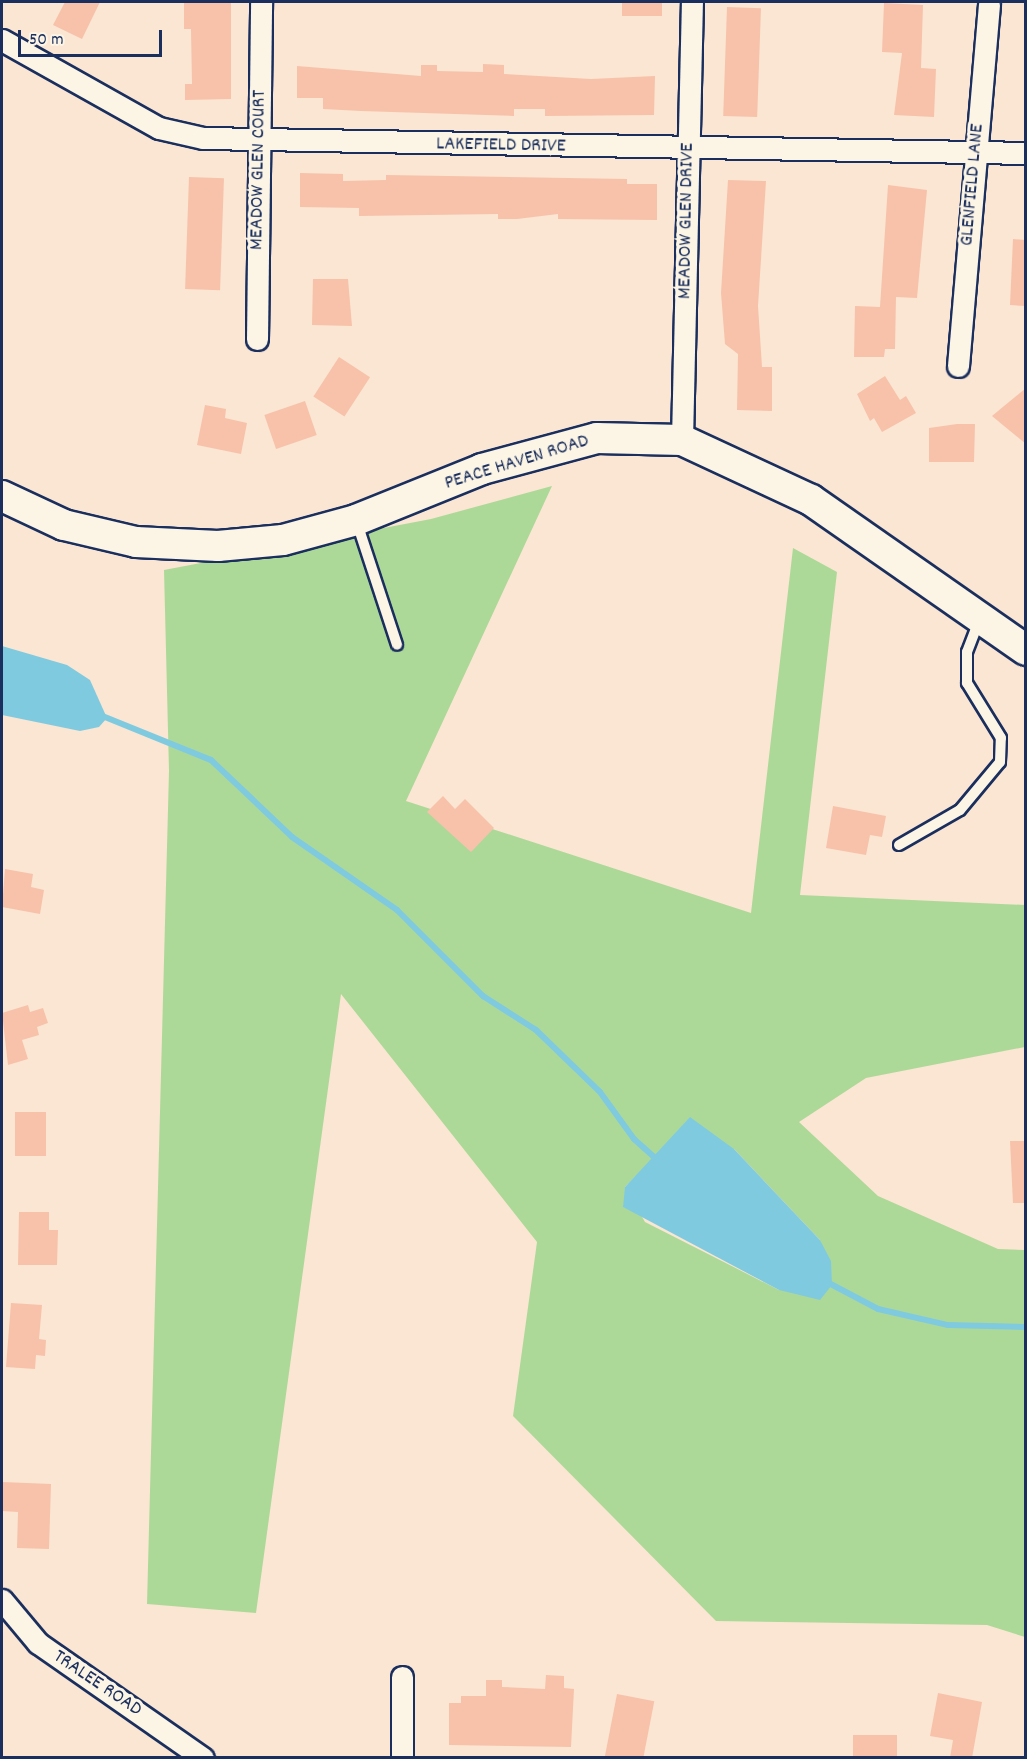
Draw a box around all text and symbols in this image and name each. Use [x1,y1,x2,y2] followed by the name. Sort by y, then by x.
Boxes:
[21,18,165,56] scale bar
[29,28,64,53] text: 50 m
[246,90,272,250] street label: MEADOW GLEN COURT
[956,123,990,247] street label: GLENFIELD LANE
[436,133,566,159] street label: LAKEFIELD DRIVE
[674,143,700,299] street label: MEADOW GLEN DRIVE
[442,430,592,496] street label: PEACE HAVEN ROAD
[48,1646,146,1722] street label: TRALEE ROAD

